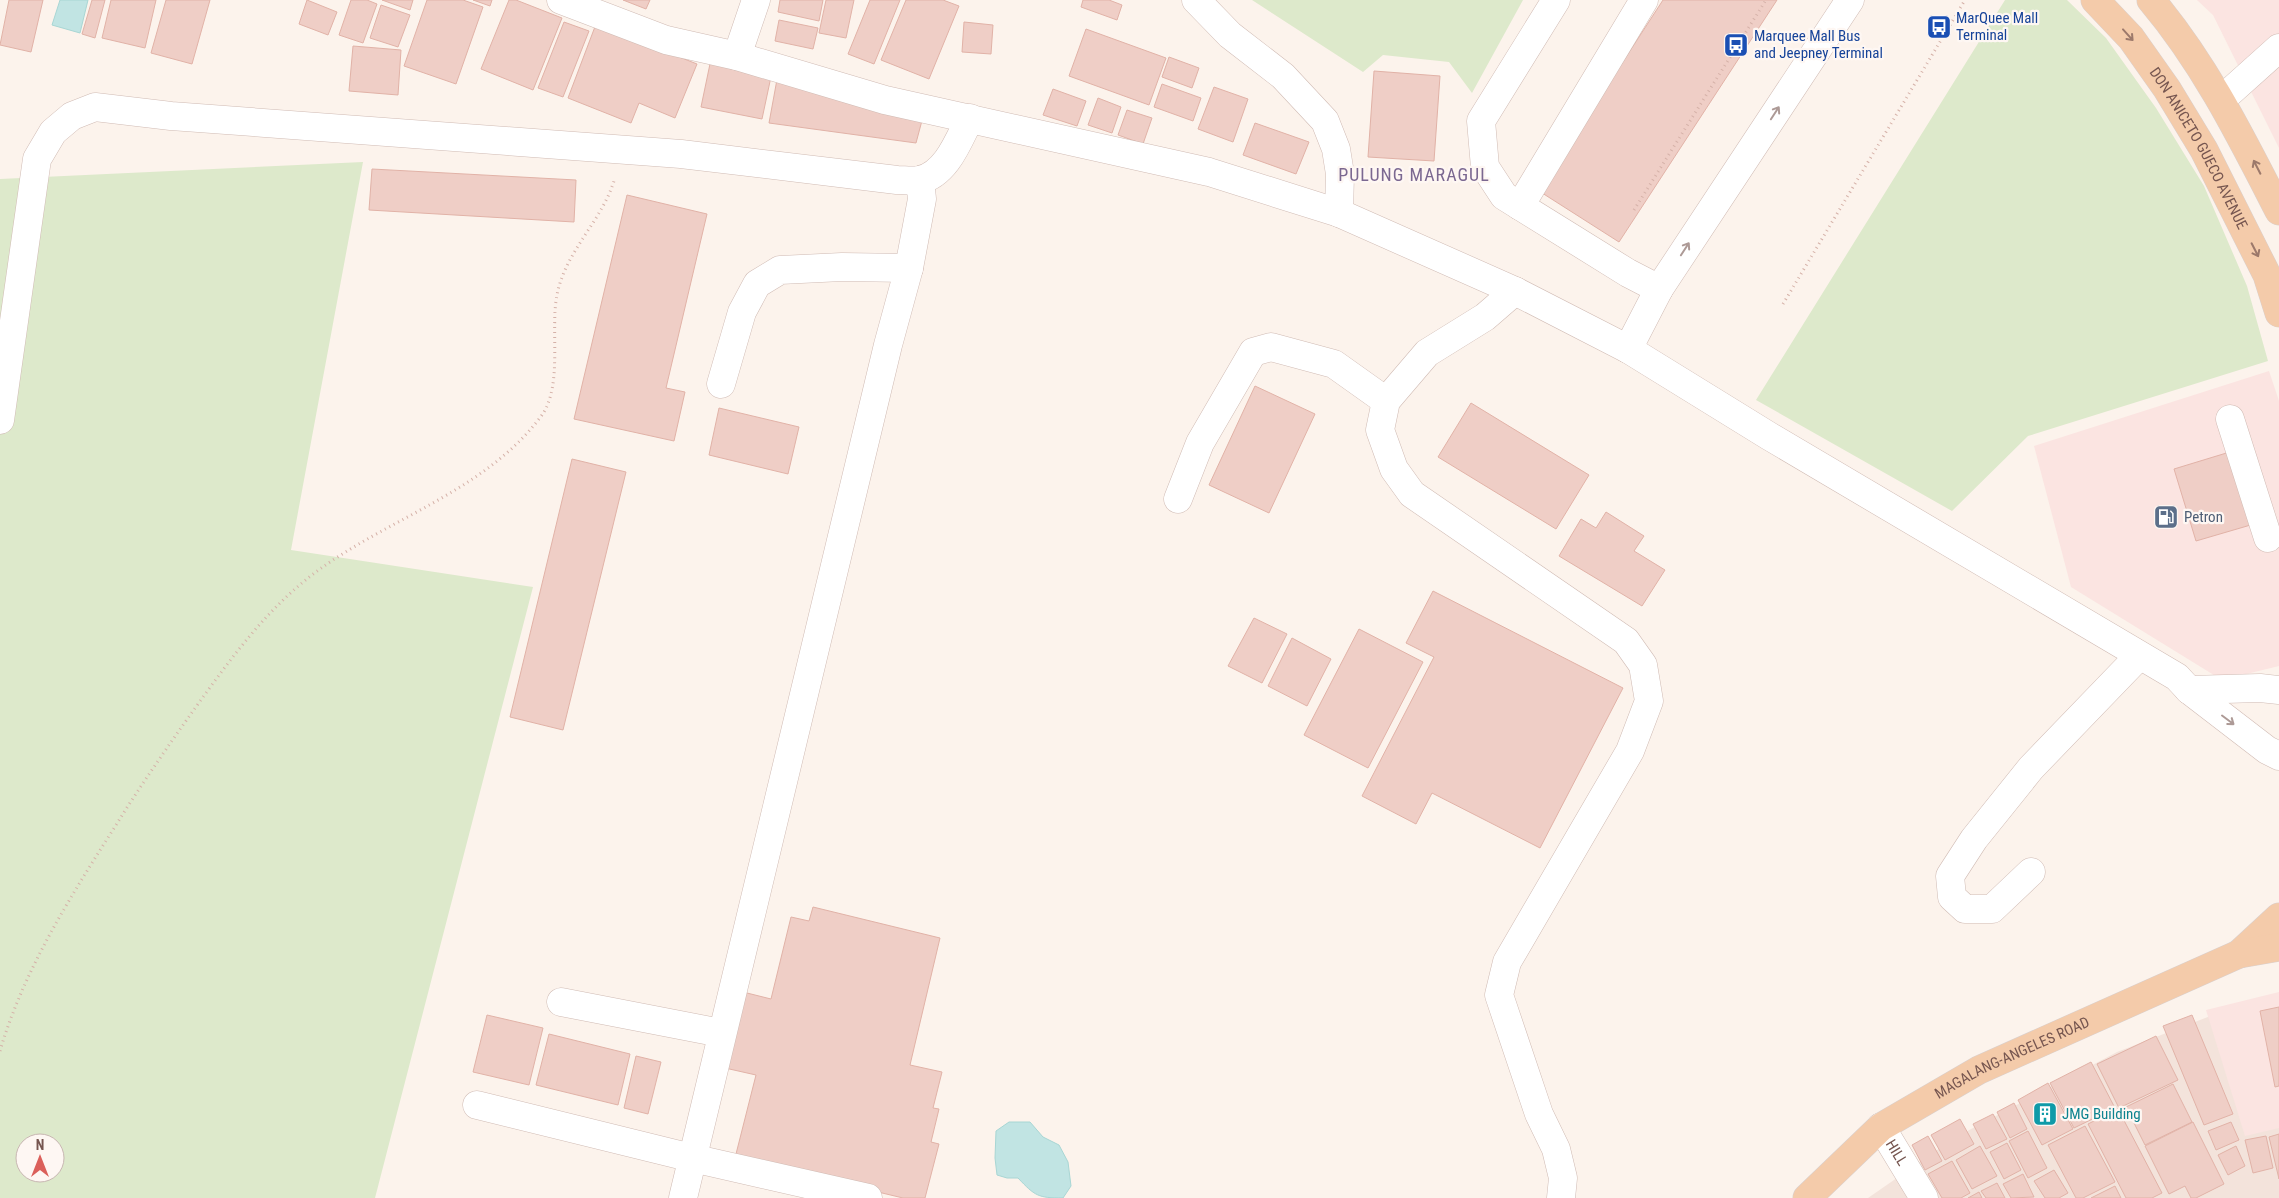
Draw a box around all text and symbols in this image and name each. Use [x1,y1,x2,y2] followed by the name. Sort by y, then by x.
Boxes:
[1956,9,2038,44] place label: MarQuee Mall Terminal
[1926,14,1952,40] bus stop icon: MarQuee Mall Terminal
[1754,27,1883,62] place label: Marquee Mall Bus and Jeepney Terminal
[2122,29,2134,42] one-way arrow
[1723,32,1749,58] bus stop icon: Marquee Mall Bus and Jeepney Terminal
[2146,64,2251,232] street label: DON ANICETO GUECO AVENUE
[1770,106,1780,120] one-way arrow
[2252,160,2262,175] one-way arrow
[1338,164,1490,185] district label: PULUNG MARAGUL
[1681,242,1691,256] one-way arrow
[2250,243,2260,258] one-way arrow
[2153,504,2179,530] fuel station icon: Petron
[2184,508,2223,526] place label: Petron
[2221,715,2235,725] one-way arrow
[1931,1013,2092,1103] street label: MAGALANG-ANGELES ROAD
[2032,1101,2058,1127] building icon: JMG Building
[2062,1105,2141,1123] place label: JMG Building
[15,1133,65,1183] north arrow
[1882,1136,1911,1169] street label: HILL
[36,1137,44,1153] text: N

